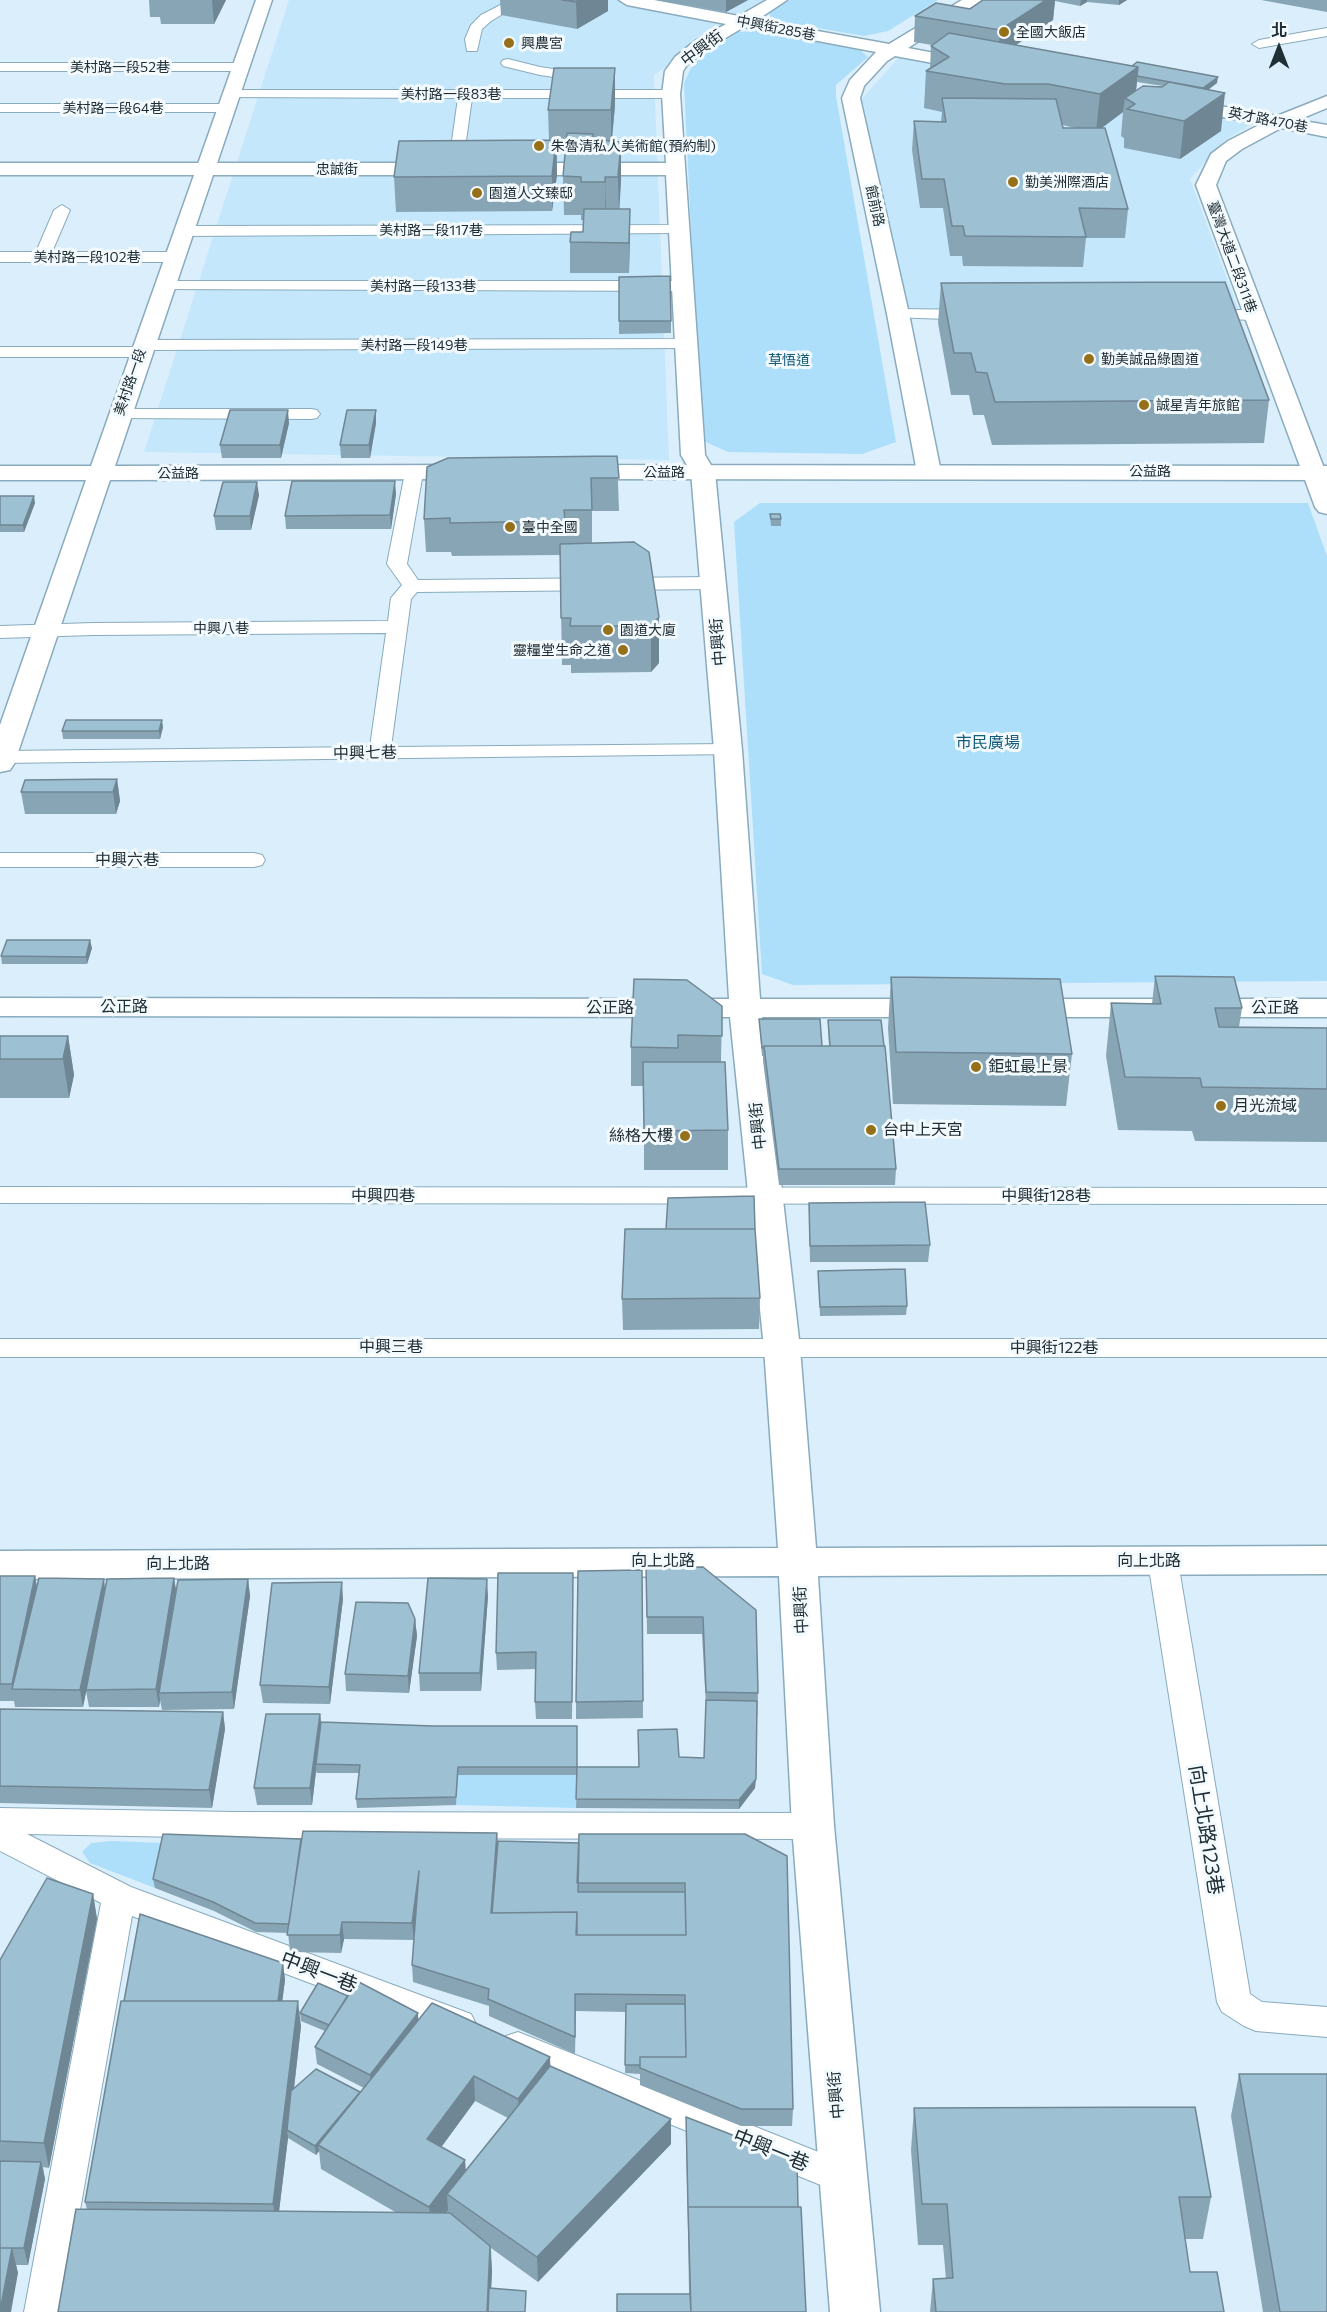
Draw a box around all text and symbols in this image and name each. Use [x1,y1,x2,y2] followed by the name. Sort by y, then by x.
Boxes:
[735,12,817,44] street label: 中興街285巷
[1249,18,1309,78] north arrow
[1271,20,1287,39] text: 北
[1016,24,1086,40] place label: 全國大飯店
[997,25,1011,39] marker: 全國大飯店
[677,26,727,70] street label: 中興街
[521,35,563,51] place label: 興農宮
[502,36,516,50] marker: 興農宮
[70,59,170,75] street label: 美村路一段52巷
[401,86,501,102] street label: 美村路一段83巷
[63,100,163,116] street label: 美村路一段64巷
[1227,104,1309,136] street label: 英才路470巷
[551,138,716,154] place label: 朱魯清私人美術館(預約制)
[532,139,546,153] marker: 朱魯清私人美術館(預約制)
[316,161,358,177] street label: 忠誠街
[1025,174,1109,190] place label: 勤美洲際酒店
[1006,175,1020,189] marker: 勤美洲際酒店
[862,184,888,228] street label: 館前路
[489,185,573,201] place label: 園道人文臻邸
[470,186,484,200] marker: 園道人文臻邸
[1204,199,1260,315] street label: 臺灣大道二段311巷
[379,222,483,238] street label: 美村路一段117巷
[34,249,140,265] street label: 美村路一段102巷
[370,278,476,294] street label: 美村路一段133巷
[361,337,467,353] street label: 美村路一段149巷
[111,346,149,418] street label: 美村路一段
[1101,351,1199,367] place label: 勤美誠品綠園道
[768,352,810,368] park label: 草悟道
[1082,352,1096,366] marker: 勤美誠品綠園道
[1156,397,1240,413] place label: 誠星青年旅館
[1137,398,1151,412] marker: 誠星青年旅館
[1129,463,1171,479] street label: 公益路
[643,464,685,480] street label: 公益路
[157,465,199,481] street label: 公益路
[522,519,578,535] place label: 臺中全國
[503,520,517,534] marker: 臺中全國
[706,617,730,667] street label: 中興街
[193,620,249,636] street label: 中興八巷
[620,622,676,638] place label: 園道大廈
[601,623,615,637] marker: 園道大廈
[513,642,611,658] place label: 靈糧堂生命之道
[616,643,630,657] marker: 靈糧堂生命之道
[956,733,1020,753] park label: 市民廣場
[333,743,397,763] street label: 中興七巷
[95,850,159,870] street label: 中興六巷
[100,997,148,1017] street label: 公正路
[586,998,634,1018] street label: 公正路
[1251,998,1299,1018] street label: 公正路
[988,1057,1068,1077] place label: 鉅虹最上景
[969,1060,983,1074] marker: 鉅虹最上景
[1233,1096,1297,1116] place label: 月光流域
[1214,1099,1228,1113] marker: 月光流域
[746,1101,770,1151] street label: 中興街
[883,1120,963,1140] place label: 台中上天宮
[864,1123,878,1137] marker: 台中上天宮
[609,1126,673,1146] place label: 絲格大樓
[678,1129,692,1143] marker: 絲格大樓
[351,1186,415,1206] street label: 中興四巷
[1001,1186,1091,1206] street label: 中興街128巷
[359,1337,423,1357] street label: 中興三巷
[1010,1338,1098,1358] street label: 中興街122巷
[631,1551,695,1571] street label: 向上北路
[1117,1551,1181,1571] street label: 向上北路
[146,1554,210,1574] street label: 向上北路
[790,1586,812,1634] street label: 中興街
[1184,1763,1228,1897] street label: 向上北路123巷
[277,1946,361,1998] street label: 中興一巷
[824,2070,848,2120] street label: 中興街
[729,2124,813,2176] street label: 中興一巷

